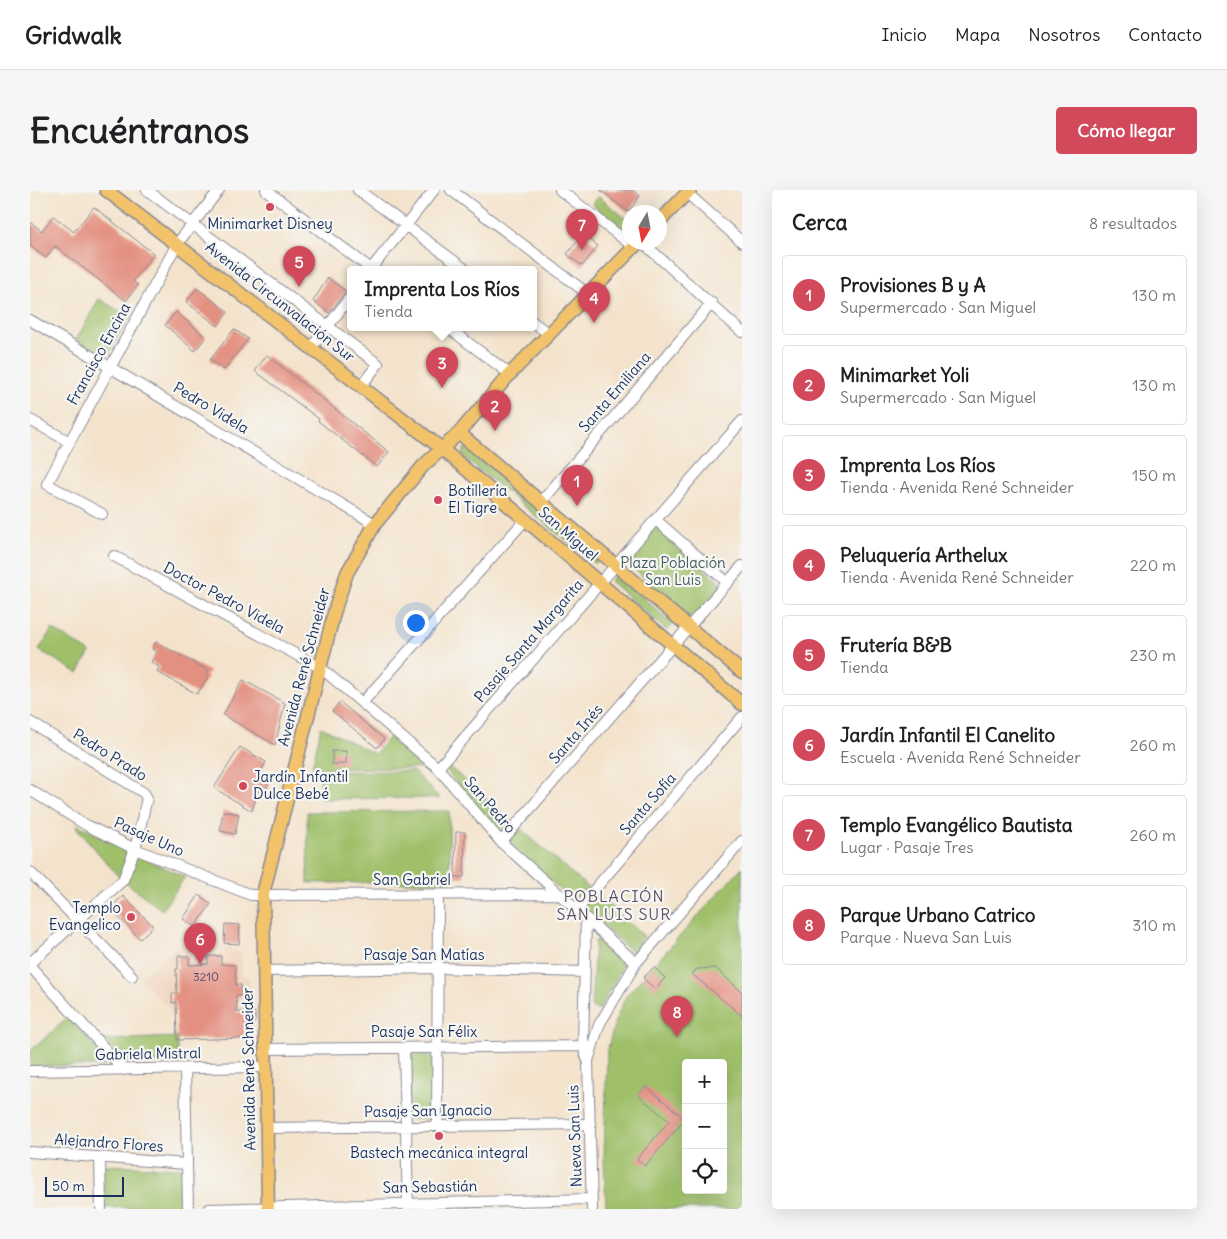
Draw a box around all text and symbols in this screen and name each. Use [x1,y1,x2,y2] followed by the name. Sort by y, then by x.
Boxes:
[25,20,122,50] text: Gridwalk
[881,23,927,46] text: Inicio
[955,23,1000,46] text: Mapa
[1028,23,1100,46] text: Nosotros
[1128,23,1202,46] text: Contacto
[1056,107,1197,154] button: Cómo llegar
[30,108,249,152] text: Encuéntranos
[264,201,276,213] marker: Minimarket Disney
[622,205,667,250] north arrow
[566,209,598,250] pin: 7
[792,209,847,236] text: Cerca
[1089,213,1177,233] text: 8 resultados
[207,214,333,233] place label: Minimarket Disney
[202,237,359,366] street label: Avenida Circunvalación Sur
[283,246,315,287] pin: 5
[347,266,537,331] popup
[840,273,986,297] text: Provisiones B y A
[364,277,520,301] text: Imprenta Los Ríos
[578,282,610,323] pin: 4
[806,285,812,305] text: 1
[1132,285,1176,305] text: 130 m
[840,297,1036,317] text: Supermercado · San Miguel
[63,299,135,408] street label: Francisco Encina
[364,301,413,321] text: Tienda
[426,347,458,388] pin: 3
[575,347,655,436] street label: Santa Emiliana
[840,363,969,387] text: Minimarket Yoli
[805,375,813,395] text: 2
[1132,375,1176,395] text: 130 m
[170,378,253,438] street label: Pedro Videla
[840,387,1036,407] text: Supermercado · San Miguel
[479,390,511,431] pin: 2
[840,453,995,477] text: Imprenta Los Ríos
[561,465,593,506] pin: 1
[804,465,814,485] text: 3
[1132,465,1176,485] text: 150 m
[840,477,1074,497] text: Tienda · Avenida René Schneider
[448,481,508,517] place label: Botillería El Tigre
[432,494,444,506] marker: Botillería El Tigre
[534,502,602,565] street label: San Miguel
[840,543,1008,567] text: Peluquería Arthelux
[620,553,726,589] park label: Plaza Población San Luis
[804,555,814,575] text: 4
[1130,555,1176,575] text: 220 m
[160,558,289,638] street label: Doctor Pedro Videla
[840,567,1074,587] text: Tienda · Avenida René Schneider
[470,575,588,706] street label: Pasaje Santa Margarita
[273,586,334,748] street label: Avenida René Schneider
[403,610,429,636] your location
[840,633,952,657] text: Frutería B&B
[804,645,814,665] text: 5
[1130,645,1176,665] text: 230 m
[840,657,888,677] text: Tienda
[545,700,607,767] street label: Santa Inés
[840,723,1055,747] text: Jardín Infantil El Canelito
[70,724,151,785] street label: Pedro Prado
[804,735,814,755] text: 6
[1130,735,1176,755] text: 260 m
[840,747,1081,767] text: Escuela · Avenida René Schneider
[253,767,348,803] place label: Jardín Infantil Dulce Bebé
[615,768,680,839] street label: Santa Sofía
[461,772,520,837] street label: San Pedro
[237,780,249,792] marker: Jardín Infantil Dulce Bebé
[111,813,187,860] street label: Pasaje Uno
[840,813,1073,837] text: Templo Evangélico Bautista
[805,825,813,845] text: 7
[1130,825,1176,845] text: 260 m
[840,837,974,857] text: Lugar · Pasaje Tres
[373,870,451,889] street label: San Gabriel
[557,886,671,924] district label: POBLACIÓN SAN LUIS SUR
[49,898,121,934] place label: Templo Evangelico
[840,903,1036,927] text: Parque Urbano Catrico
[125,911,137,923] marker: Templo Evangelico
[804,915,814,935] text: 8
[1132,915,1176,935] text: 310 m
[184,923,216,964] pin: 6
[840,927,1012,947] text: Parque · Nueva San Luis
[363,945,485,964] street label: Pasaje San Matías
[193,969,219,984] house number: 3210
[238,987,259,1151] street label: Avenida René Schneider
[661,996,693,1037] pin: 8
[371,1022,478,1041] street label: Pasaje San Félix
[95,1043,201,1064] street label: Gabriela Mistral
[682,1059,727,1194] map controls
[682,1059,727,1104] button: +
[563,1084,586,1188] street label: Nueva San Luis
[364,1100,492,1121] street label: Pasaje San Ignacio
[682,1104,727,1149] button: −
[54,1129,164,1156] street label: Alejandro Flores
[433,1130,445,1142] marker: Bastech mecánica integral
[350,1143,528,1162] place label: Bastech mecánica integral
[682,1149,727,1194] button: locate
[45,1174,124,1197] scale bar
[382,1176,478,1197] street label: San Sebastián
[52,1177,85,1195] text: 50 m

